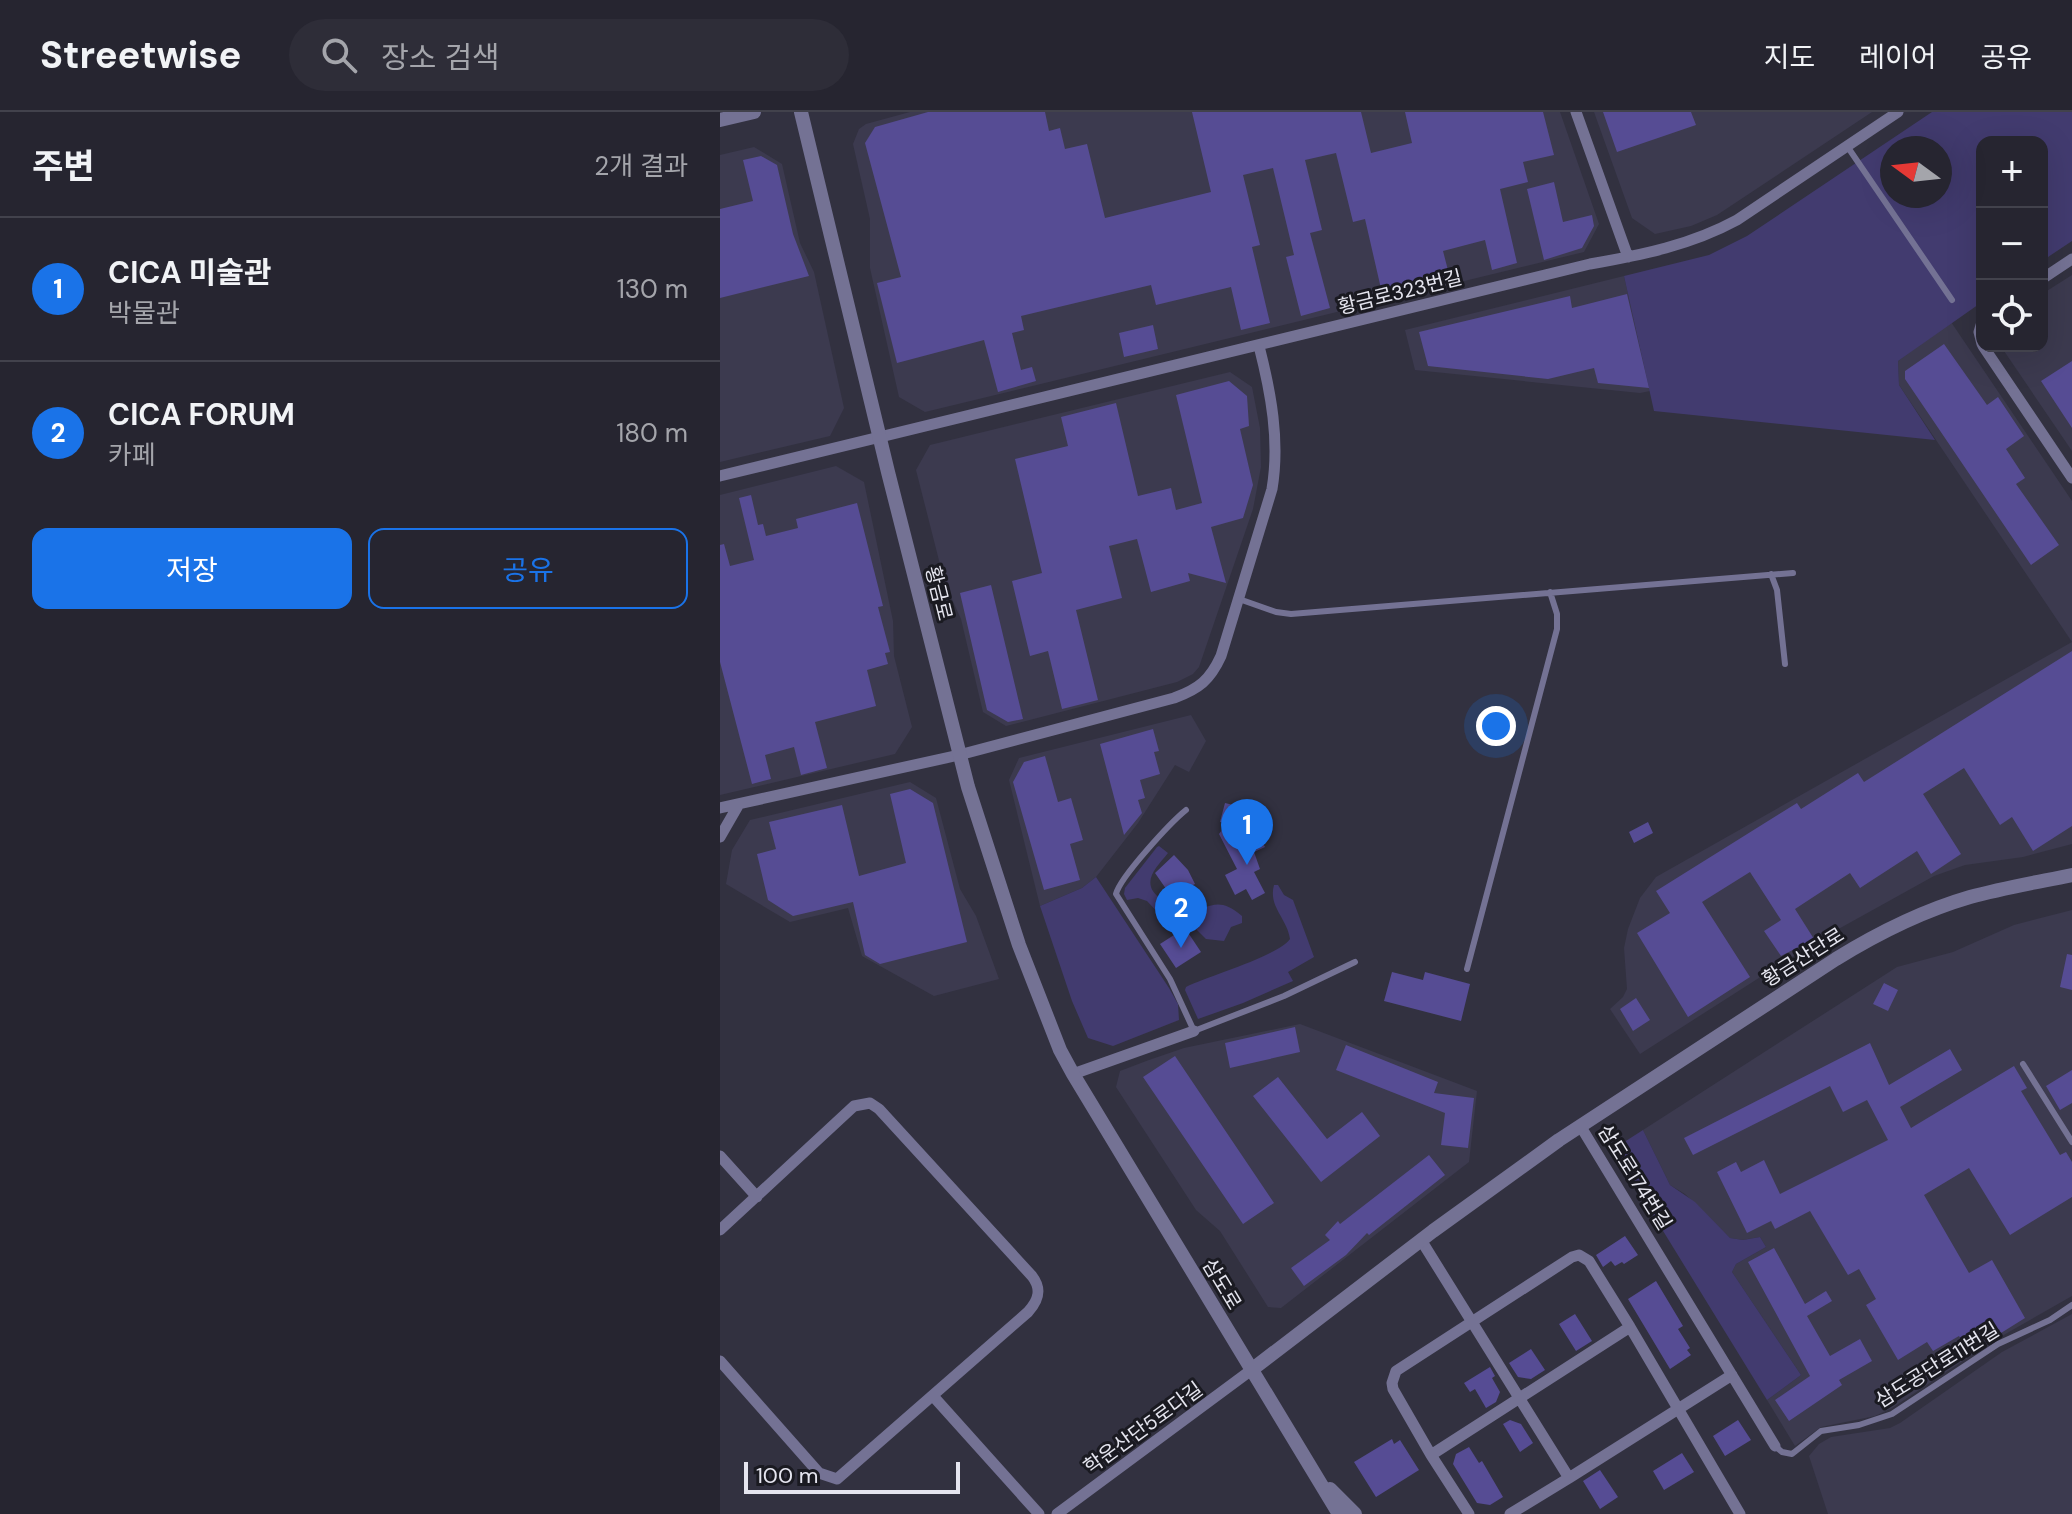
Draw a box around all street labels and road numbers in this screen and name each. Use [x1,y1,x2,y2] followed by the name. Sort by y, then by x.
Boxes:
[1335,264,1465,320] street label: 황금로323번길
[920,563,958,623] street label: 황금로
[1757,922,1849,992] street label: 황금산단로
[1592,1119,1678,1235] street label: 삼도로174번길
[1197,1254,1247,1314] street label: 삼도로
[1870,1317,2004,1413] street label: 삼도공단로11번길
[1078,1376,1208,1480] street label: 학운산단5로다길

